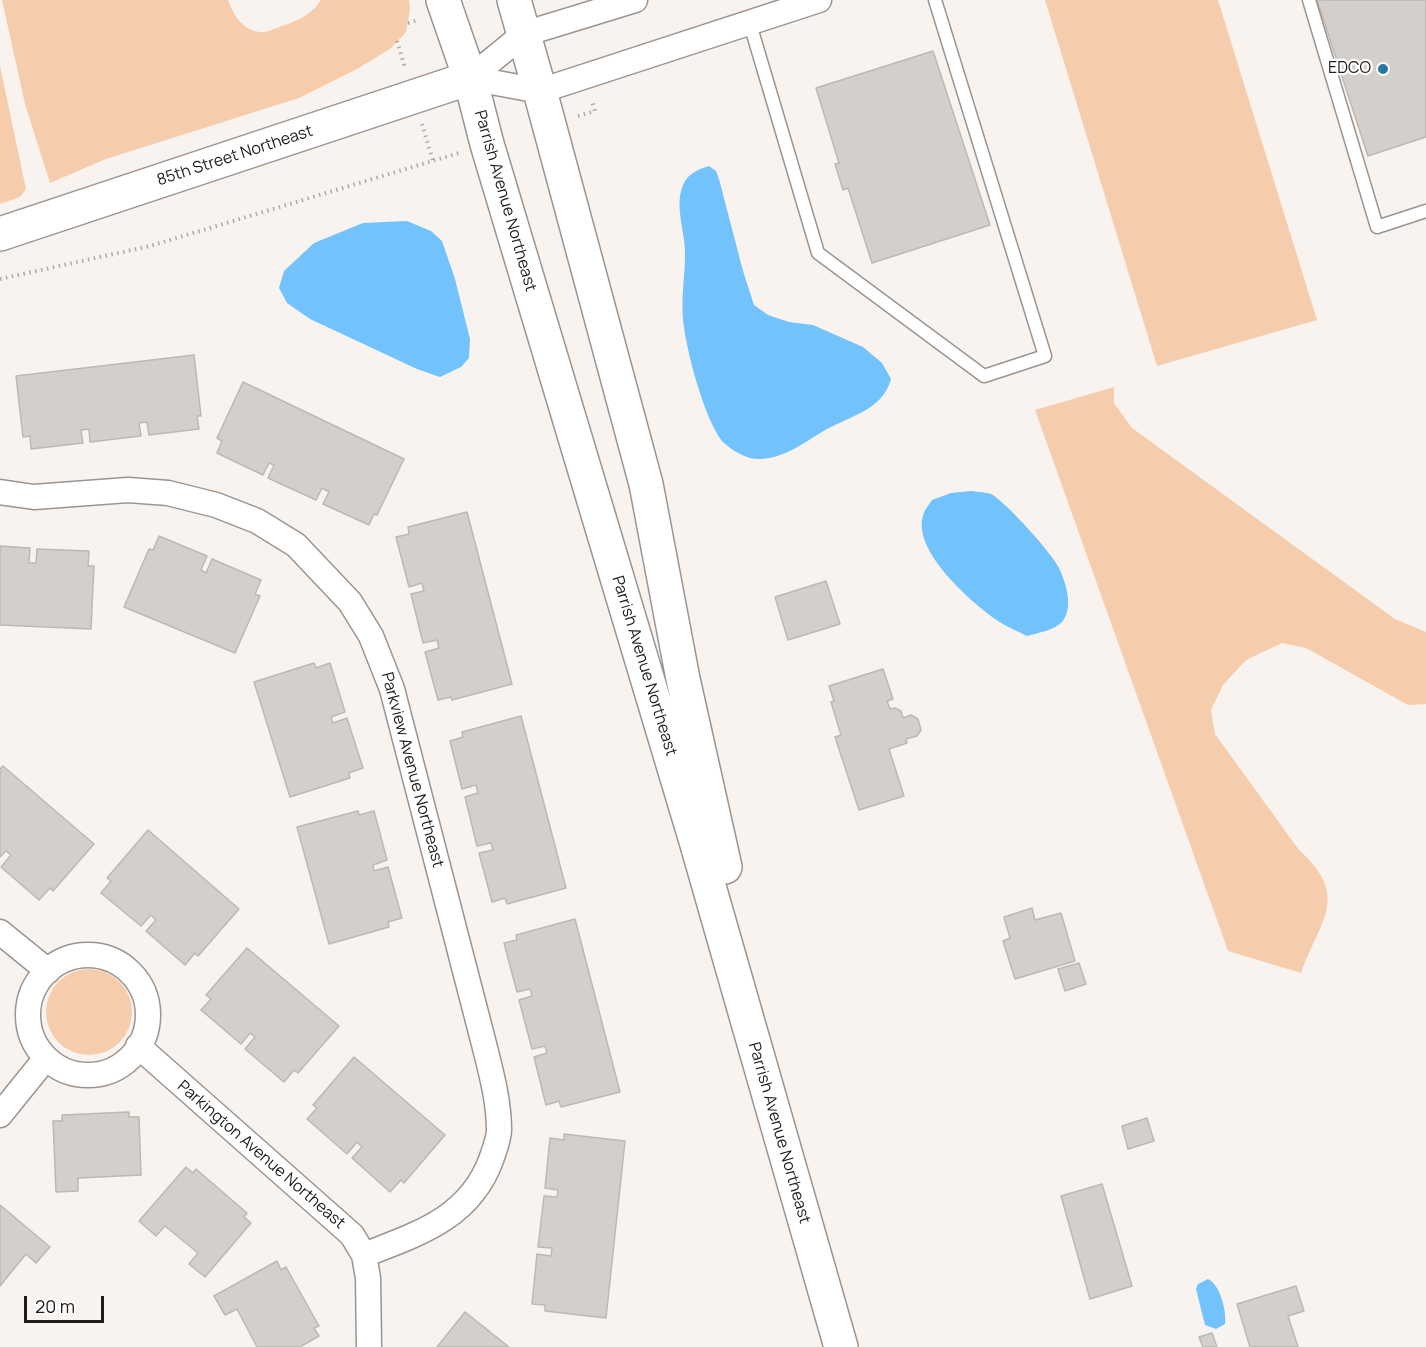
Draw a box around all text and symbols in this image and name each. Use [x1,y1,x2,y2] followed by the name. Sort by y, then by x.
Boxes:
[1328,59,1371,79] place label: EDCO
[1376,62,1390,76] marker: EDCO
[470,108,540,294] street label: Parrish Avenue Northeast
[155,122,315,190] street label: 85th Street Northeast
[607,574,681,758] street label: Parrish Avenue Northeast
[377,670,447,870] street label: Parkview Avenue Northeast
[744,1040,814,1226] street label: Parrish Avenue Northeast
[173,1077,349,1233] street label: Parkington Avenue Northeast
[27,1284,106,1322] scale bar
[35,1294,75,1318] text: 20 m

